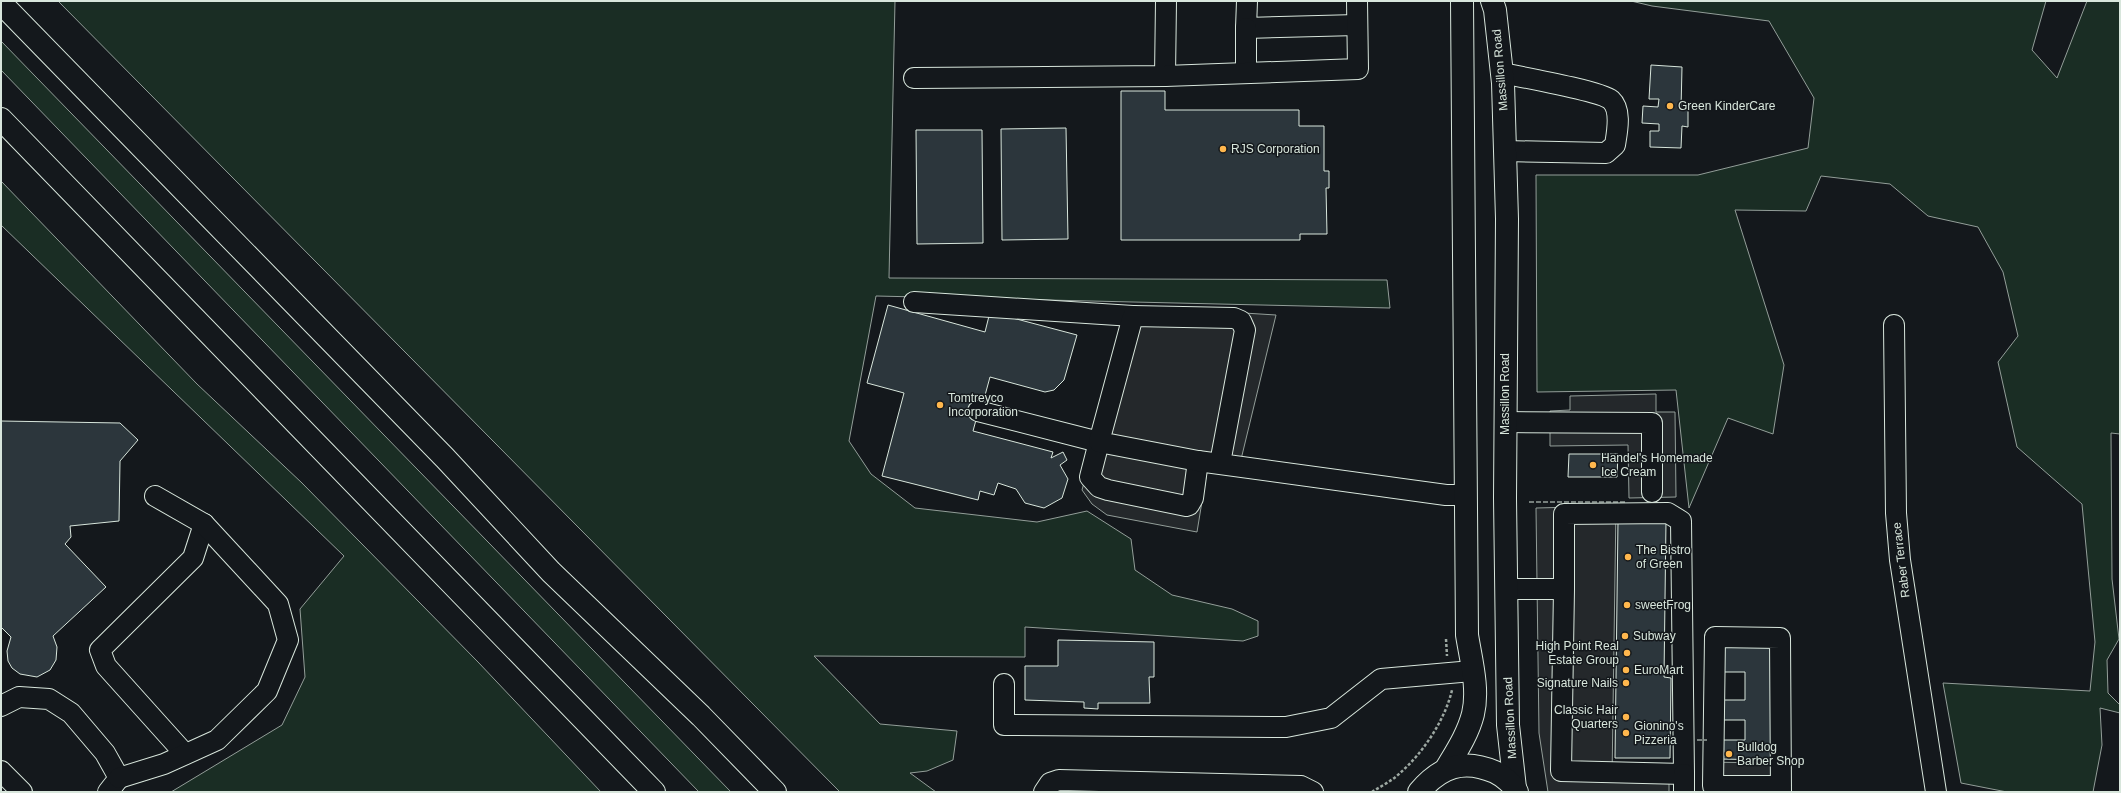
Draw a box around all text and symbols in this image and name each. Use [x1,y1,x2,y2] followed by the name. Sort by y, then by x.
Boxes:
[1489,29,1511,111] street label: Massillon Road
[1678,99,1776,113] place label: Green KinderCare
[1665,101,1675,111] marker: Green KinderCare
[1231,142,1320,156] place label: RJS Corporation
[1218,144,1228,154] marker: RJS Corporation
[1498,353,1512,435] street label: Massillon Road
[948,391,1018,419] place label: Tomtreyco Incorporation
[935,400,945,410] marker: Tomtreyco Incorporation
[1601,451,1713,479] place label: Handel's Homemade Ice Cream
[1588,460,1598,470] marker: Handel's Homemade Ice Cream
[1889,521,1913,598] street label: Raber Terrace
[1636,543,1691,571] place label: The Bistro of Green
[1623,552,1633,562] marker: The Bistro of Green
[1635,598,1691,612] place label: sweetFrog
[1622,600,1632,610] marker: sweetFrog
[1633,629,1676,643] place label: Subway
[1620,631,1630,641] marker: Subway
[1536,639,1619,667] place label: High Point Real Estate Group
[1622,648,1632,658] marker: High Point Real Estate Group
[1634,663,1684,677] place label: EuroMart
[1621,665,1631,675] marker: EuroMart
[1537,676,1618,690] place label: Signature Nails
[1501,677,1519,759] street label: Massillon Road
[1621,678,1631,688] marker: Signature Nails
[1554,703,1618,731] place label: Classic Hair Quarters
[1621,712,1631,722] marker: Classic Hair Quarters
[1634,719,1684,747] place label: Gionino's Pizzeria
[1621,728,1631,738] marker: Gionino's Pizzeria
[1737,740,1805,768] place label: Bulldog Barber Shop
[1724,749,1734,759] marker: Bulldog Barber Shop

